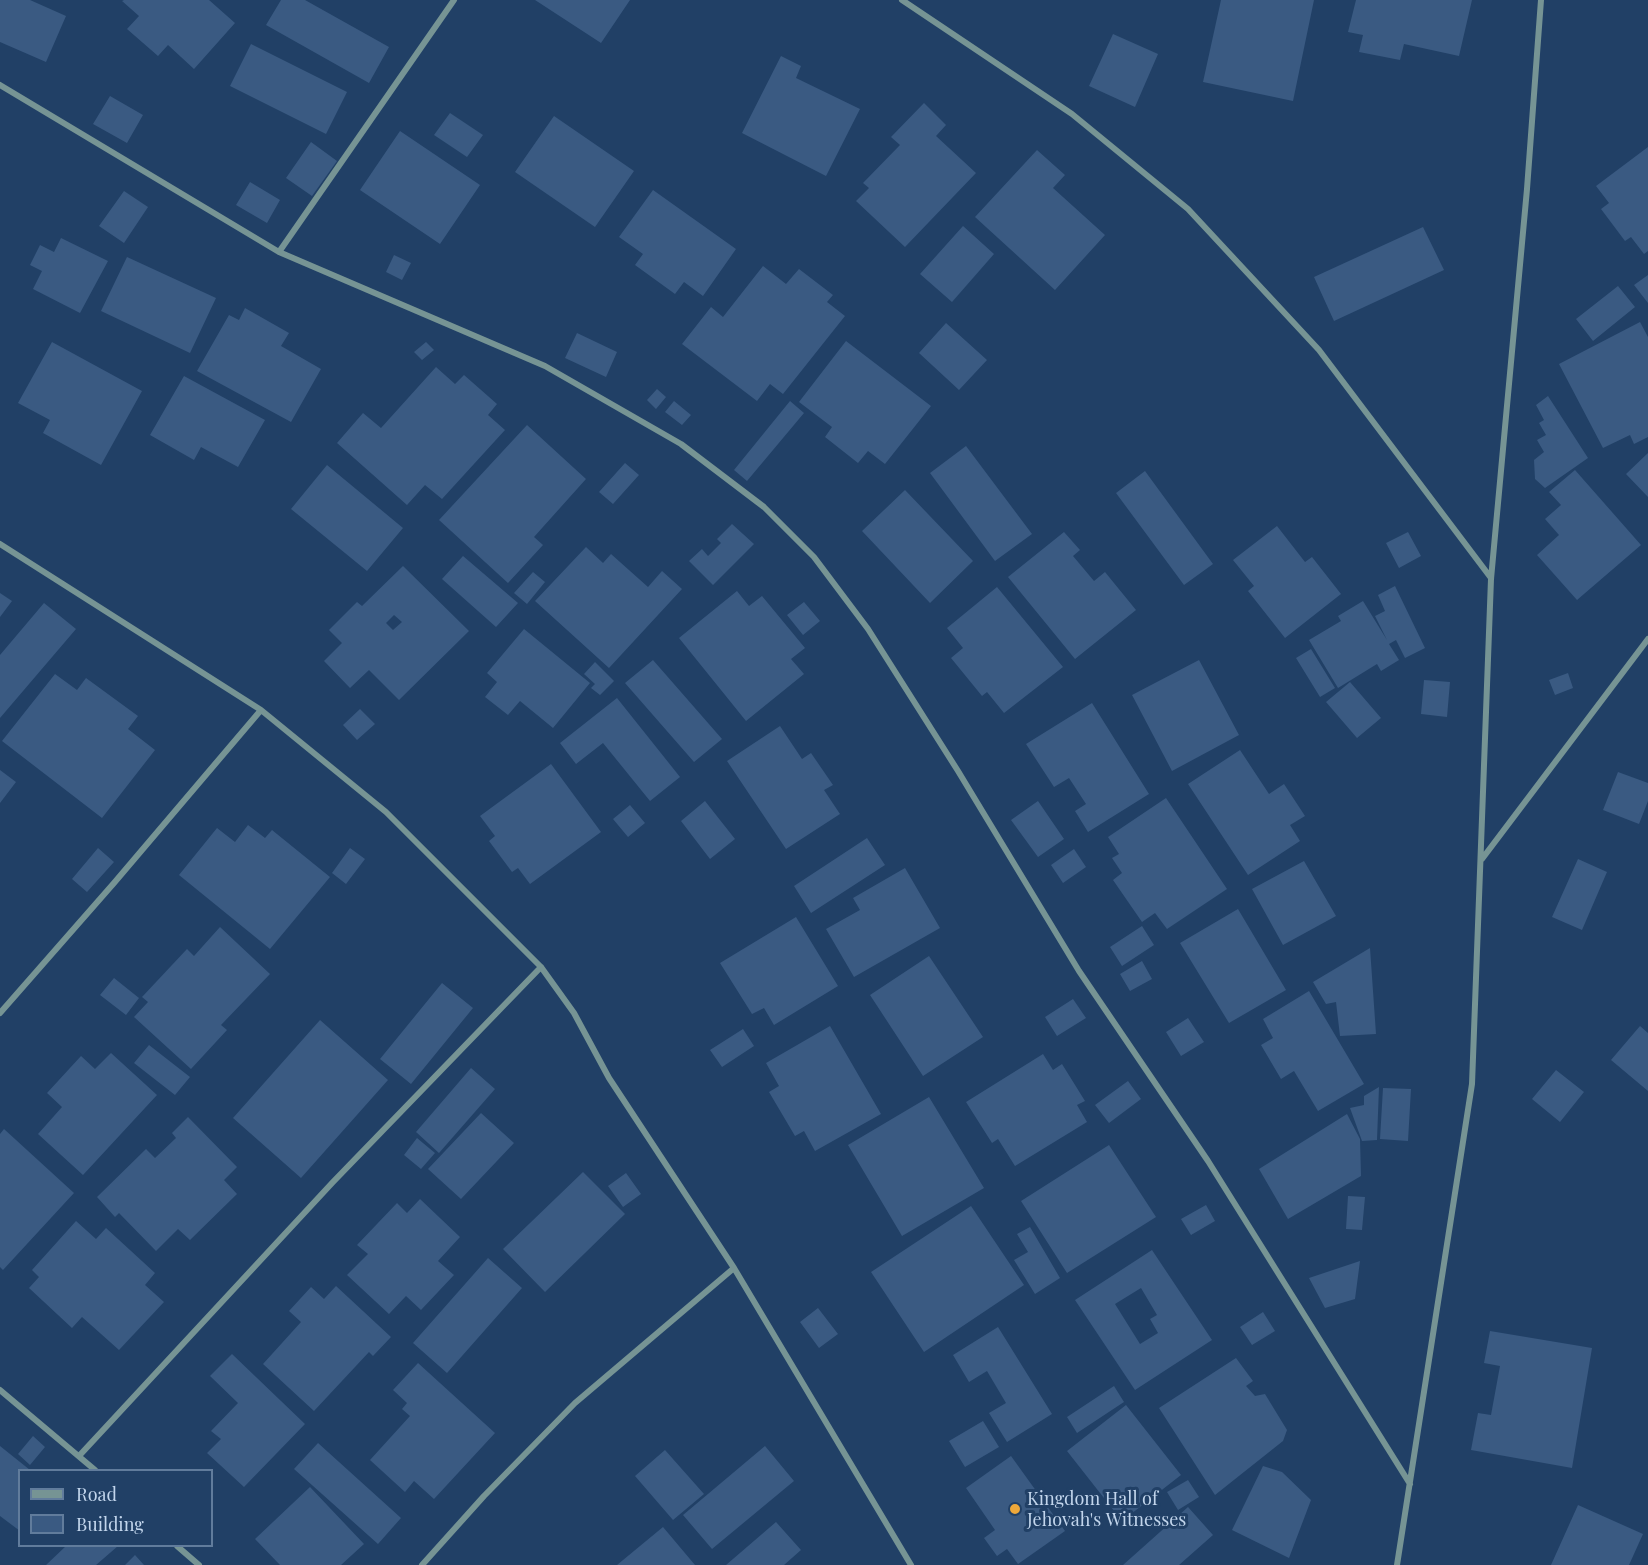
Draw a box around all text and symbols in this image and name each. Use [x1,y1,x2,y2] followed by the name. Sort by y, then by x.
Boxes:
[18,1469,213,1547] legend
[76,1482,117,1506] text: Road
[1027,1488,1186,1530] place label: Kingdom Hall of Jehovah's Witnesses
[1008,1502,1022,1516] marker: Kingdom Hall of Jehovah's Witnesses
[76,1512,144,1536] text: Building

